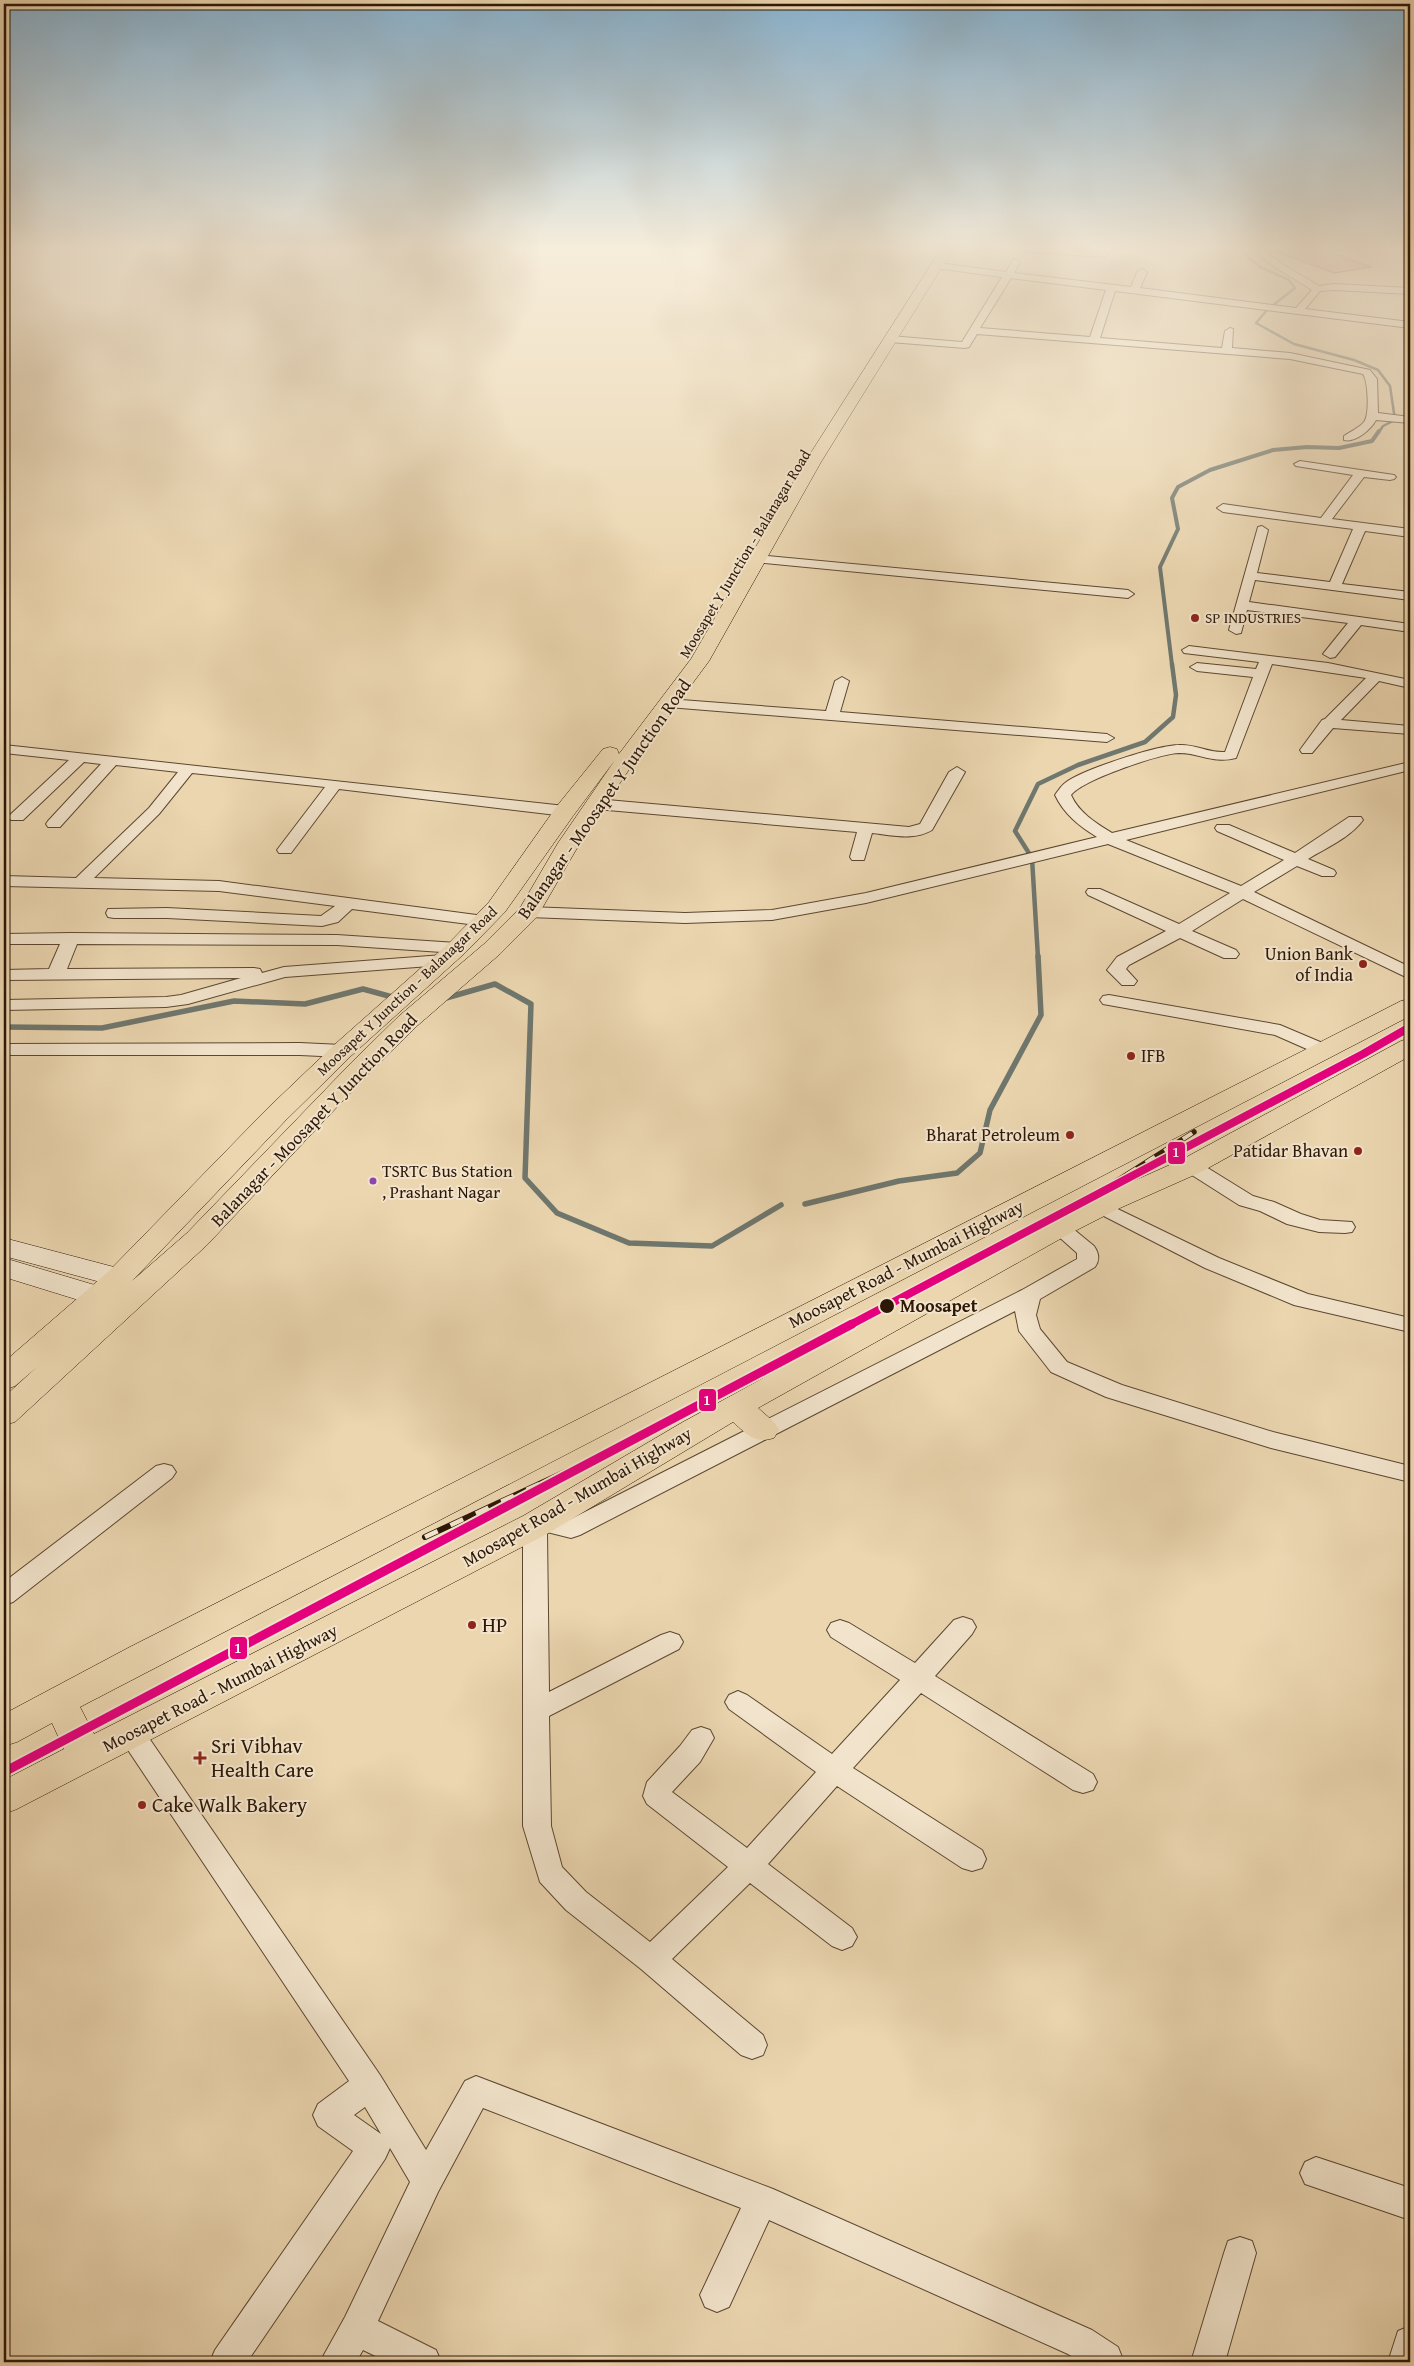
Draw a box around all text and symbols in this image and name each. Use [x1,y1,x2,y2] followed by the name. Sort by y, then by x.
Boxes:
[674,446,815,662] street label: Moosapet Y Junction - Balanagar Road
[1205,607,1301,628] place label: SP INDUSTRIES
[1189,612,1201,624] marker: SP INDUSTRIES
[510,673,697,924] street label: Balanagar - Moosapet Y Junction Road
[312,901,502,1080] street label: Moosapet Y Junction - Balanagar Road
[1265,940,1354,988] place label: Union Bank of India
[1357,958,1369,970] marker: Union Bank of India
[204,1007,424,1233] street label: Balanagar - Moosapet Y Junction Road
[1141,1042,1166,1069] place label: IFB
[1125,1050,1137,1062] marker: IFB
[926,1121,1060,1148] place label: Bharat Petroleum
[1064,1129,1076,1141] marker: Bharat Petroleum
[1233,1137,1348,1164] place label: Patidar Bhavan
[1167,1141,1186,1165] line badge: 1
[1172,1142,1180,1162] text: 1
[1352,1145,1364,1157] marker: Patidar Bhavan
[382,1158,513,1204] place label: TSRTC Bus Station , Prashant Nagar
[368,1176,378,1186] marker: TSRTC Bus Station , Prashant Nagar
[785,1195,1027,1333] street label: Moosapet Road - Mumbai Highway
[900,1295,977,1317] place label: Moosapet
[878,1297,896,1315] marker: Moosapet
[698,1388,717,1412] line badge: 1
[703,1390,711,1410] text: 1
[457,1420,697,1574] street label: Moosapet Road - Mumbai Highway
[482,1609,507,1640] place label: HP
[97,1616,342,1759] street label: Moosapet Road - Mumbai Highway
[466,1619,478,1631] marker: HP
[229,1636,248,1660] line badge: 1
[234,1638,242,1658] text: 1
[211,1730,314,1785] place label: Sri Vibhav Health Care
[193,1751,207,1765] marker: Sri Vibhav Health Care
[152,1789,308,1820] place label: Cake Walk Bakery
[136,1799,148,1811] marker: Cake Walk Bakery

